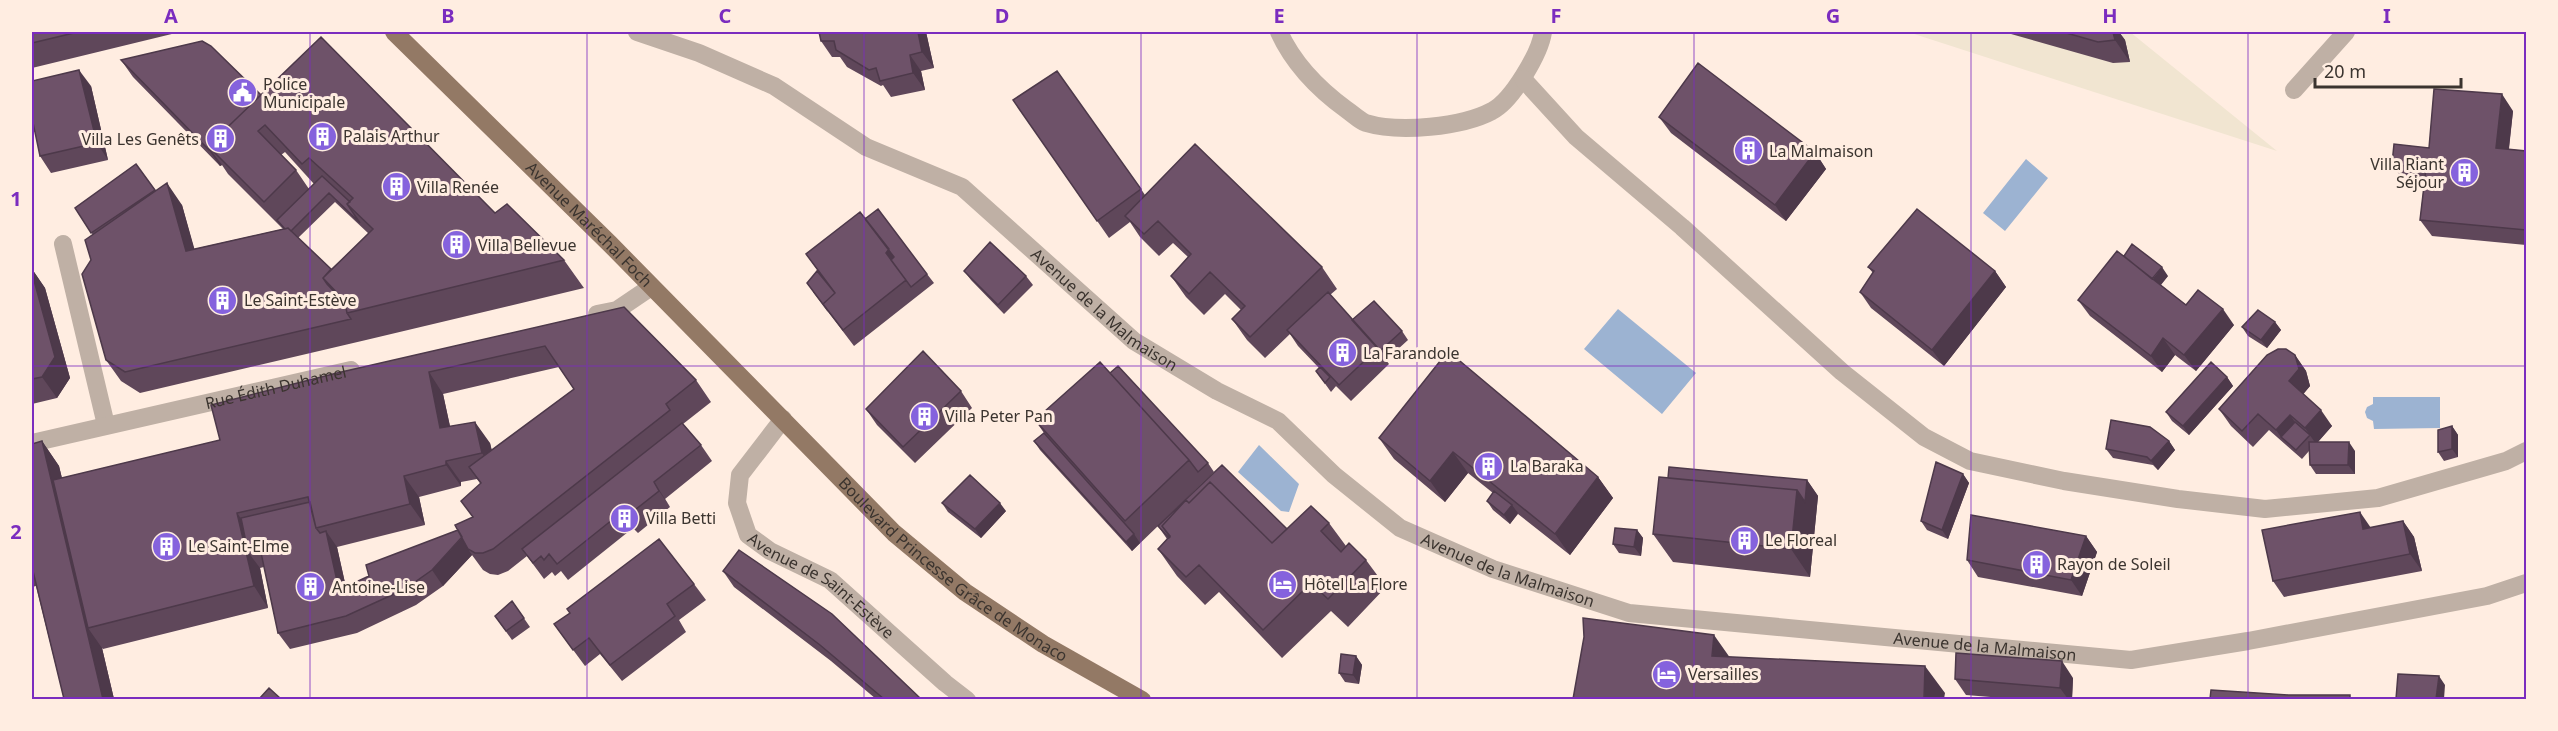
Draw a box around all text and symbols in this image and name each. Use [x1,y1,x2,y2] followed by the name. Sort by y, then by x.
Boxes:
[164,2,178,29] text: A
[441,2,455,29] text: B
[719,2,732,29] text: C
[995,2,1009,29] text: D
[1273,2,1285,29] text: E
[1551,2,1561,29] text: F
[1826,2,1840,29] text: G
[2102,2,2118,29] text: H
[2383,2,2391,29] text: I
[2315,51,2460,89] scale bar
[2324,59,2366,83] text: 20 m
[263,73,345,113] place label: Police Municipale
[226,77,258,109] public building icon: Police Municipale
[306,120,338,152] building icon: Palais Arthur
[204,123,236,155] building icon: Villa Les Genêts
[343,125,440,147] place label: Palais Arthur
[82,128,199,150] place label: Villa Les Genêts
[1732,135,1764,167] building icon: La Malmaison
[1769,140,1873,162] place label: La Malmaison
[2370,153,2444,193] place label: Villa Riant Séjour
[521,157,657,292] street label: Avenue Maréchal Foch
[2449,157,2481,189] building icon: Villa Riant Séjour
[380,171,412,203] building icon: Villa Renée
[417,176,499,198] place label: Villa Renée
[10,185,22,212] text: 1
[441,229,473,261] building icon: Villa Bellevue
[478,234,577,256] place label: Villa Bellevue
[1026,243,1182,376] street label: Avenue de la Malmaison
[207,284,239,316] building icon: Le Saint-Estève
[244,289,356,311] place label: Le Saint-Estève
[1326,337,1358,369] building icon: La Farandole
[1363,342,1460,364] place label: La Farandole
[203,360,349,414] street label: Rue Édith Duhamel
[908,400,940,432] building icon: Villa Peter Pan
[945,405,1053,427] place label: Villa Peter Pan
[1473,450,1505,482] building icon: La Baraka
[1510,455,1584,477] place label: La Baraka
[834,472,1072,667] street label: Boulevard Princesse Grâce de Monaco
[609,502,641,534] building icon: Villa Betti
[646,507,716,529] place label: Villa Betti
[10,518,22,545] text: 2
[1728,524,1760,556] building icon: Le Floreal
[743,527,899,643] street label: Avenue de Saint-Estève
[1418,528,1597,612] street label: Avenue de la Malmaison
[1765,529,1837,551] place label: Le Floreal
[151,530,183,562] building icon: Le Saint-Elme
[188,535,289,557] place label: Le Saint-Elme
[2020,548,2052,580] building icon: Rayon de Soleil
[2057,553,2171,575] place label: Rayon de Soleil
[1267,568,1299,600] hotel icon: Hôtel La Flore
[295,571,327,603] building icon: Antoine-Lise
[1304,573,1408,595] place label: Hôtel La Flore
[332,576,425,598] place label: Antoine-Lise
[1892,627,2077,666] street label: Avenue de la Malmaison
[1651,658,1683,690] hotel icon: Versailles
[1688,663,1759,685] place label: Versailles

